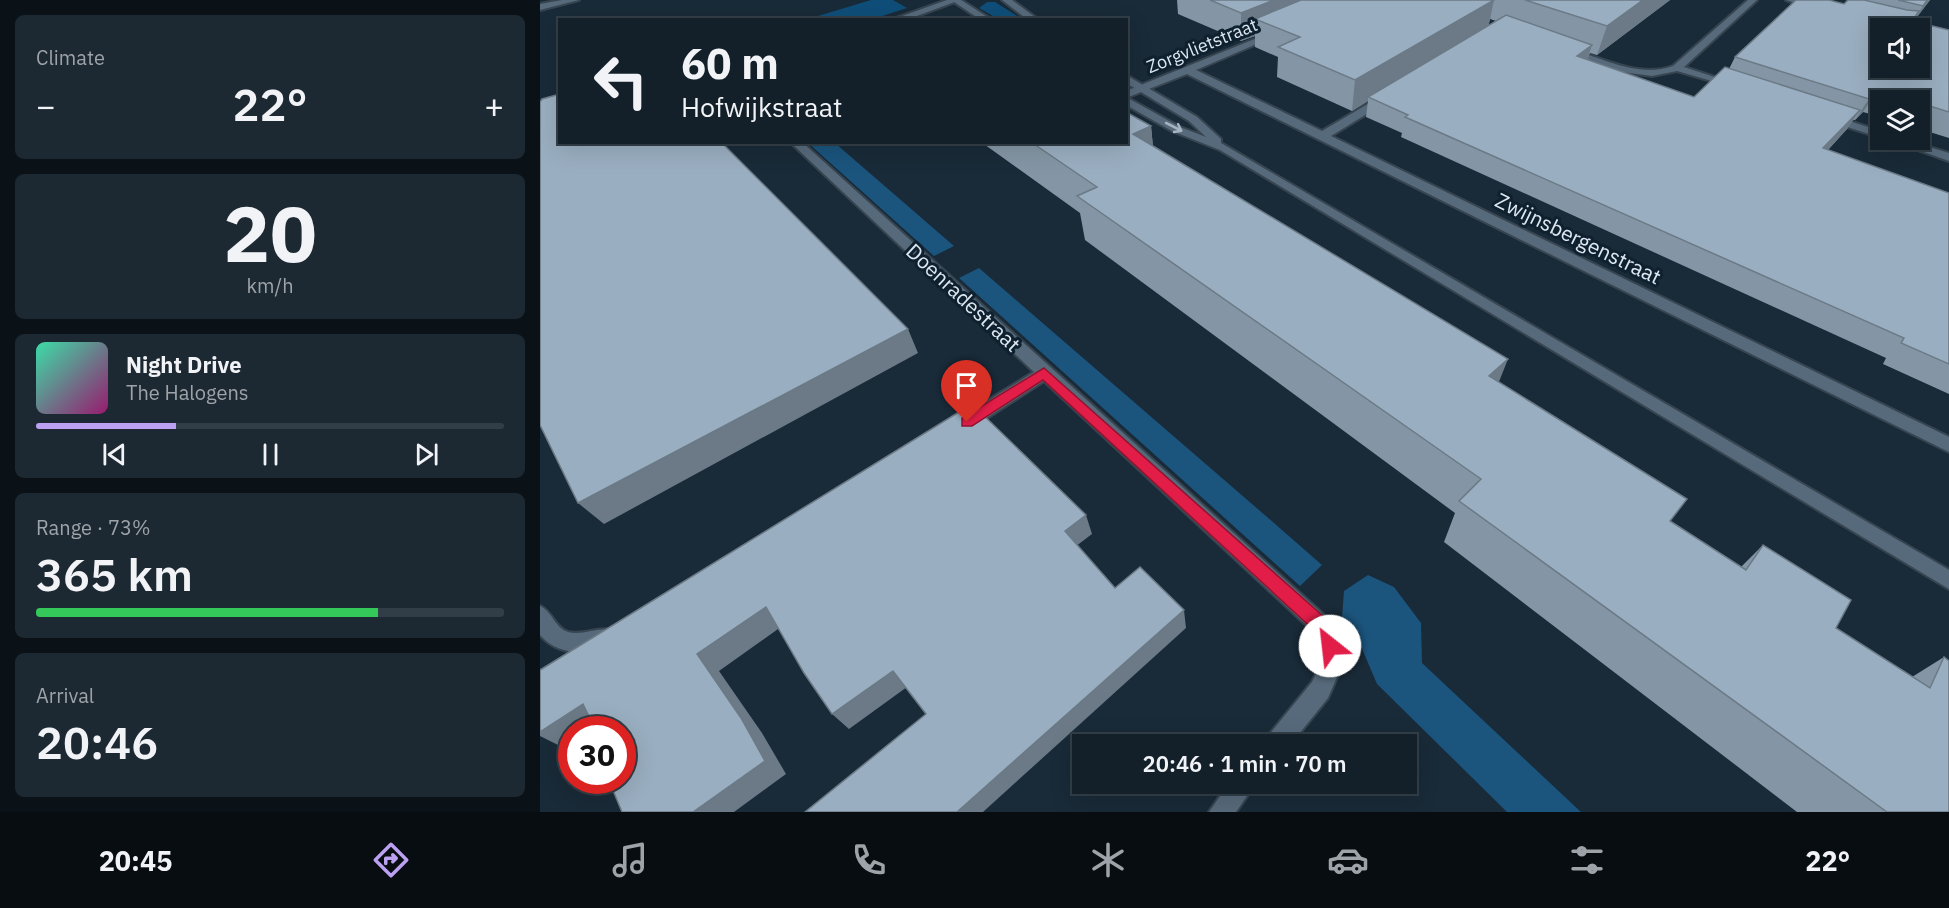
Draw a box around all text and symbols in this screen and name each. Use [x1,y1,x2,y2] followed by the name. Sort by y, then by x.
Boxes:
[1143,13,1261,78] street label: Zorgvlietstraat
[1870,18,1930,150] map controls
[1870,18,1930,78] button: sound
[681,36,779,91] text: 60 m
[582,42,660,120] icon: left
[36,44,105,71] text: Climate
[232,75,308,133] text: 22°
[36,84,56,127] text: −
[484,84,504,127] text: +
[681,89,843,124] text: Hofwijkstraat
[1870,90,1930,150] button: layers
[1164,122,1182,133] one-way arrow
[223,182,317,283] text: 20
[1491,186,1666,290] street label: Zwijnsbergenstraat
[900,237,1027,358] street label: Doenradestraat
[246,272,294,299] text: km/h
[126,350,242,379] text: Night Drive
[941,360,992,422] pin
[950,369,983,402] icon: arrive
[126,379,248,406] text: The Halogens
[98,438,131,471] icon: previous
[254,438,287,471] icon: pause
[410,438,443,471] icon: next
[36,514,151,541] text: Range · 73%
[36,545,193,603] text: 365 km
[1298,614,1362,678] position arrow
[36,682,94,709] text: Arrival
[36,713,158,771] text: 20:46
[558,716,636,794] speed limit sign: 30
[1143,749,1347,778] text: 20:46 · 1 min · 70 m
[370,839,412,881] icon: directions
[609,839,651,881] icon: music
[848,839,890,881] icon: phone
[1087,839,1129,881] icon: climate
[1327,839,1369,881] icon: car
[1566,839,1608,881] icon: filters
[99,843,172,878] text: 20:45
[1805,843,1850,878] text: 22°

